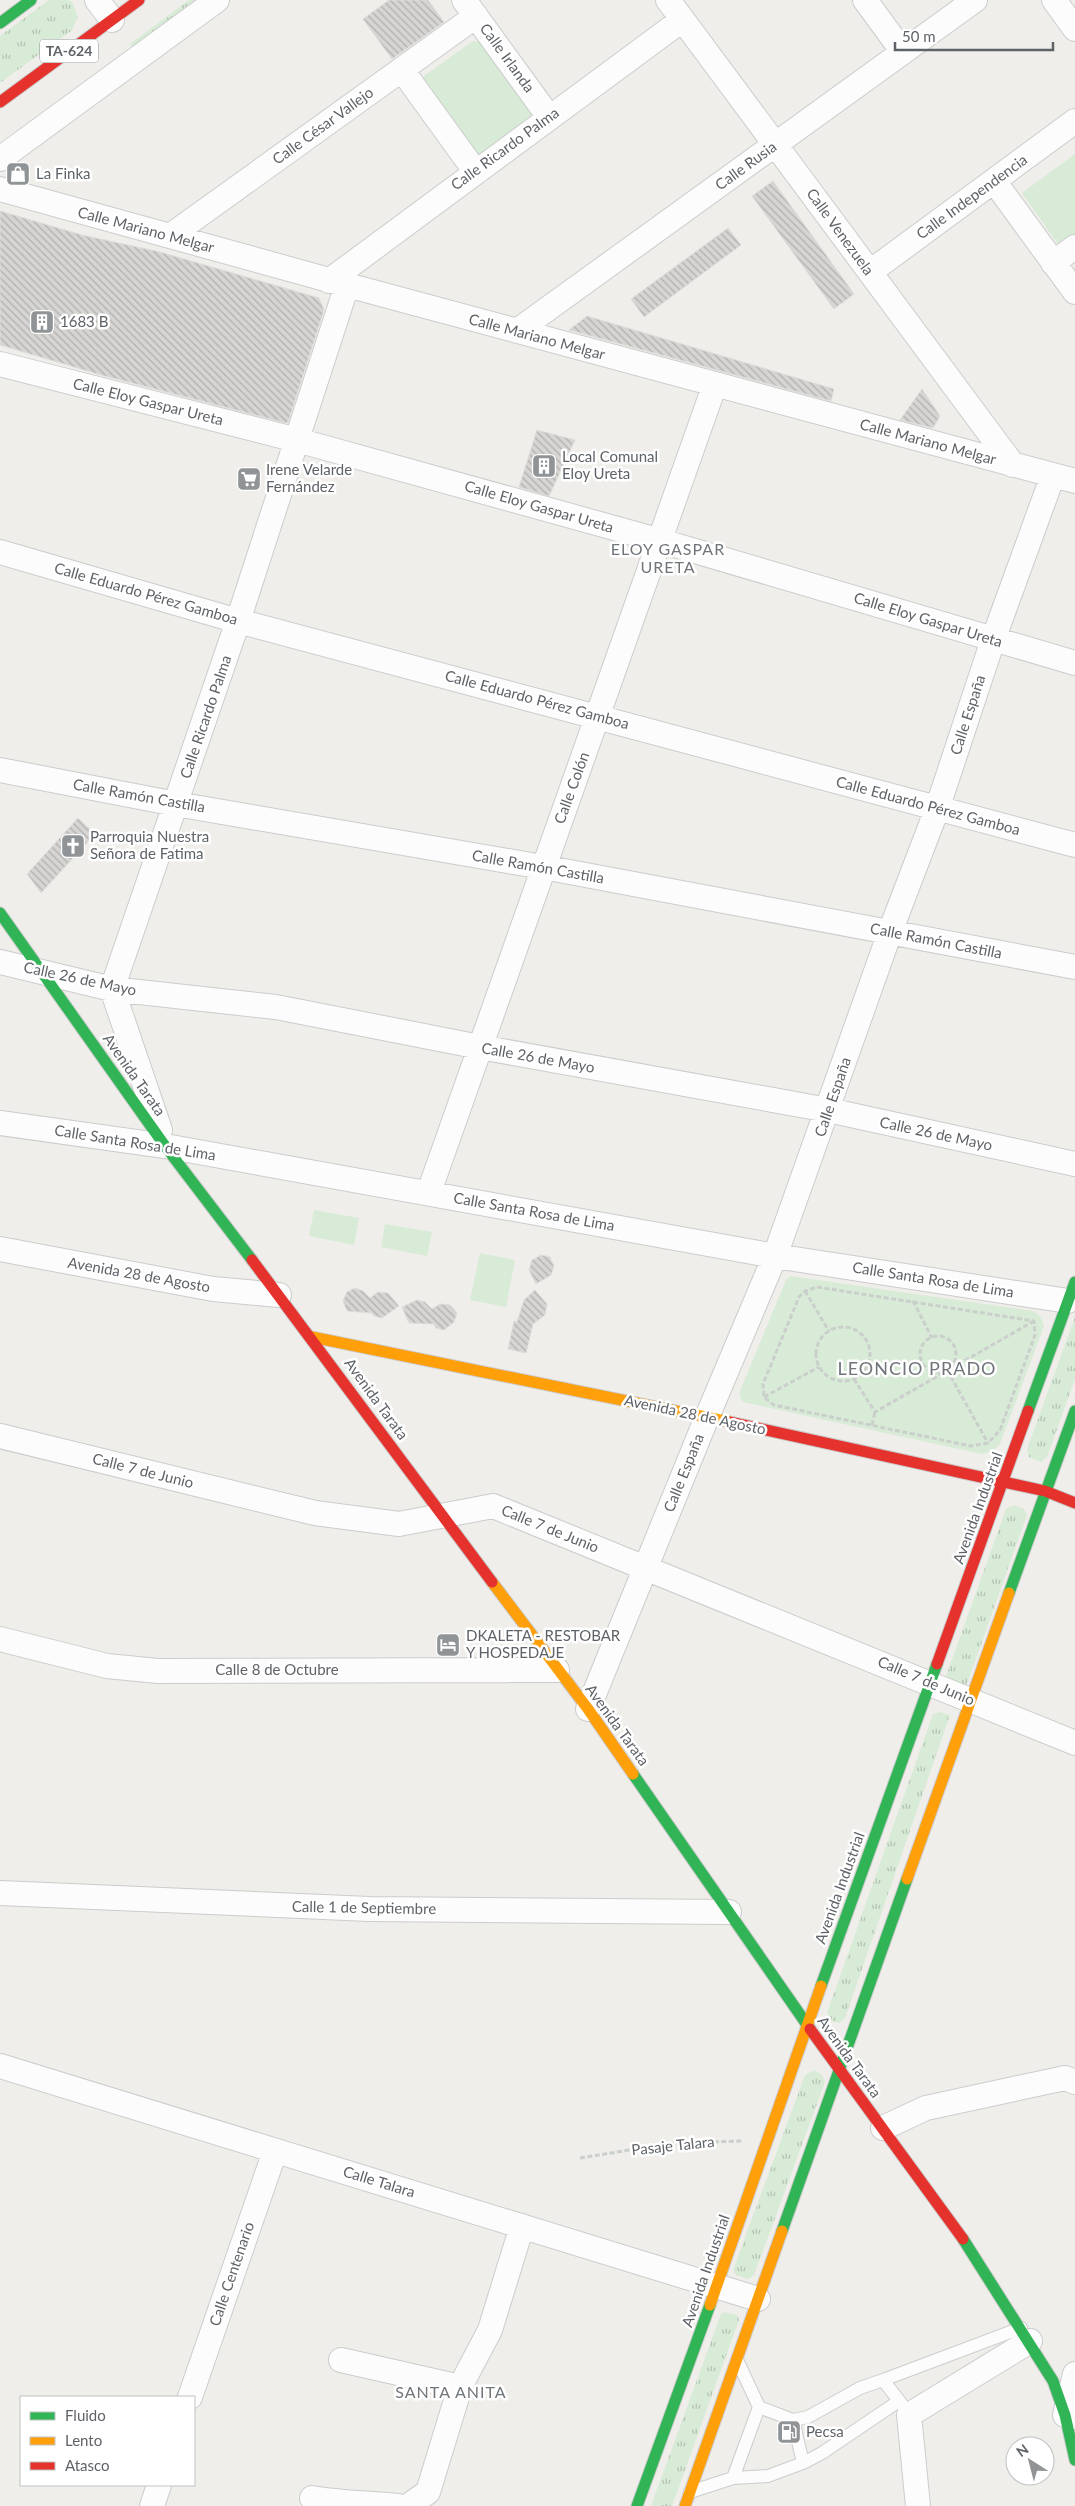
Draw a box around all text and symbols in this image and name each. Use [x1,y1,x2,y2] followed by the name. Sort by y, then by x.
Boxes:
[477,19,539,96] street label: Calle Irlanda
[895,20,1052,52] scale bar
[902,27,936,45] text: 50 m
[40,40,98,62] road number: TA-624
[269,83,376,168] street label: Calle César Vallejo
[447,103,562,193] street label: Calle Ricardo Palma
[711,137,780,193] street label: Calle Rusia
[912,150,1030,242] street label: Calle Independencia
[5,161,31,187] shop icon: La Finka
[36,164,91,182] place label: La Finka
[803,184,878,278] street label: Calle Venezuela
[76,202,217,256] street label: Calle Mariano Melgar
[29,309,55,335] building icon: 1683 B
[467,309,608,363] street label: Calle Mariano Melgar
[60,312,108,330] place label: 1683 B
[71,374,225,428] street label: Calle Eloy Gaspar Ureta
[858,414,999,468] street label: Calle Mariano Melgar
[562,447,658,482] place label: Local Comunal Eloy Ureta
[531,453,557,479] building icon: Local Comunal Eloy Ureta
[266,460,352,495] place label: Irene Velarde Fernández
[236,466,262,492] supermarket icon: Irene Velarde Fernández
[463,476,616,536] street label: Calle Eloy Gaspar Ureta
[611,539,725,576] district label: ELOY GASPAR URETA
[52,558,240,628] street label: Calle Eduardo Pérez Gamboa
[852,588,1005,650] street label: Calle Eloy Gaspar Ureta
[175,653,235,781] street label: Calle Ricardo Palma
[443,666,631,732] street label: Calle Eduardo Pérez Gamboa
[946,672,988,757] street label: Calle España
[550,749,592,826] street label: Calle Colón
[834,772,1022,838] street label: Calle Eduardo Pérez Gamboa
[72,775,207,816] street label: Calle Ramón Castilla
[90,827,209,862] place label: Parroquia Nuestra Señora de Fatima
[60,833,86,859] church icon: Parroquia Nuestra Señora de Fatima
[471,846,606,887] street label: Calle Ramón Castilla
[869,918,1004,962] street label: Calle Ramón Castilla
[22,957,138,999] street label: Calle 26 de Mayo
[100,1030,170,1119] street label: Avenida Tarata
[480,1038,596,1076] street label: Calle 26 de Mayo
[810,1054,854,1139] street label: Calle España
[878,1112,994,1154] street label: Calle 26 de Mayo
[53,1120,217,1164] street label: Calle Santa Rosa de Lima
[452,1188,616,1234] street label: Calle Santa Rosa de Lima
[67,1253,212,1295] street label: Avenida 28 de Agosto
[851,1257,1015,1301] street label: Calle Santa Rosa de Lima
[341,1354,412,1443] street label: Avenida Tarata
[838,1357,996,1379] district label: LEONCIO PRADO
[623,1390,768,1438] street label: Avenida 28 de Agosto
[659,1431,707,1514] street label: Calle España
[91,1449,196,1491] street label: Calle 7 de Junio
[948,1449,1006,1566] street label: Avenida Industrial
[499,1500,602,1556] street label: Calle 7 de Junio
[466,1626,621,1661] place label: DKALETA - RESTOBAR Y HOSPEDAJE
[435,1632,461,1658] hotel icon: DKALETA - RESTOBAR Y HOSPEDAJE
[875,1652,978,1709] street label: Calle 7 de Junio
[215,1660,339,1678] street label: Calle 8 de Octubre
[582,1680,653,1769] street label: Avenida Tarata
[810,1829,868,1946] street label: Avenida Industrial
[292,1897,436,1917] street label: Calle 1 de Septiembre
[814,2012,885,2101] street label: Avenida Tarata
[630,2132,715,2158] street label: Pasaje Talara
[341,2162,417,2201] street label: Calle Talara
[677,2212,733,2329] street label: Avenida Industrial
[205,2219,257,2328] street label: Calle Centenario
[395,2382,507,2401] district label: SANTA ANITA
[20,2396,195,2486] legend
[65,2406,106,2424] text: Fluido
[776,2419,802,2445] fuel station icon: Pecsa
[806,2422,844,2440] place label: Pecsa
[65,2431,102,2449] text: Lento
[1005,2436,1055,2486] north arrow
[1013,2440,1031,2460] text: N
[65,2456,110,2474] text: Atasco

